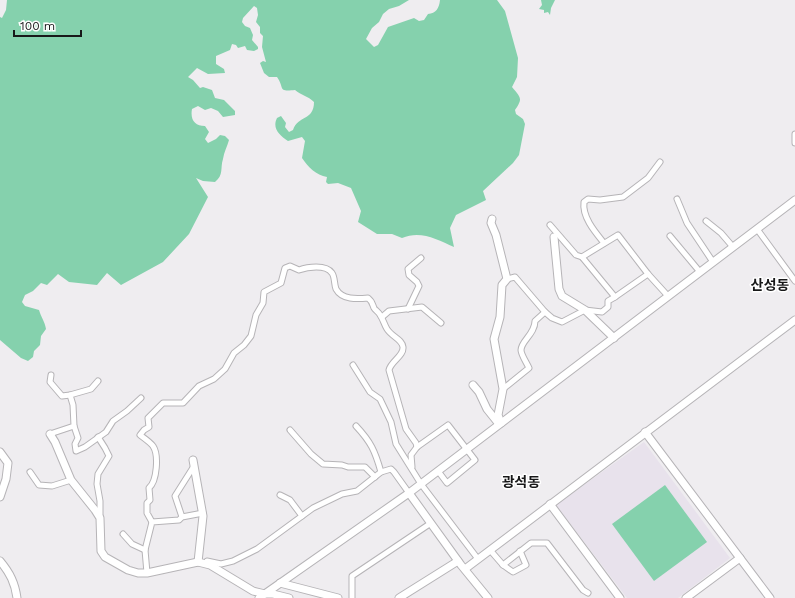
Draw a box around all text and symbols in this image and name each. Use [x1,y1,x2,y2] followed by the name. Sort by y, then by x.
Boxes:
[14,12,81,38] scale bar
[20,19,55,33] text: 100 m
[751,277,789,293] district label: 산성동
[502,474,540,490] district label: 광석동

